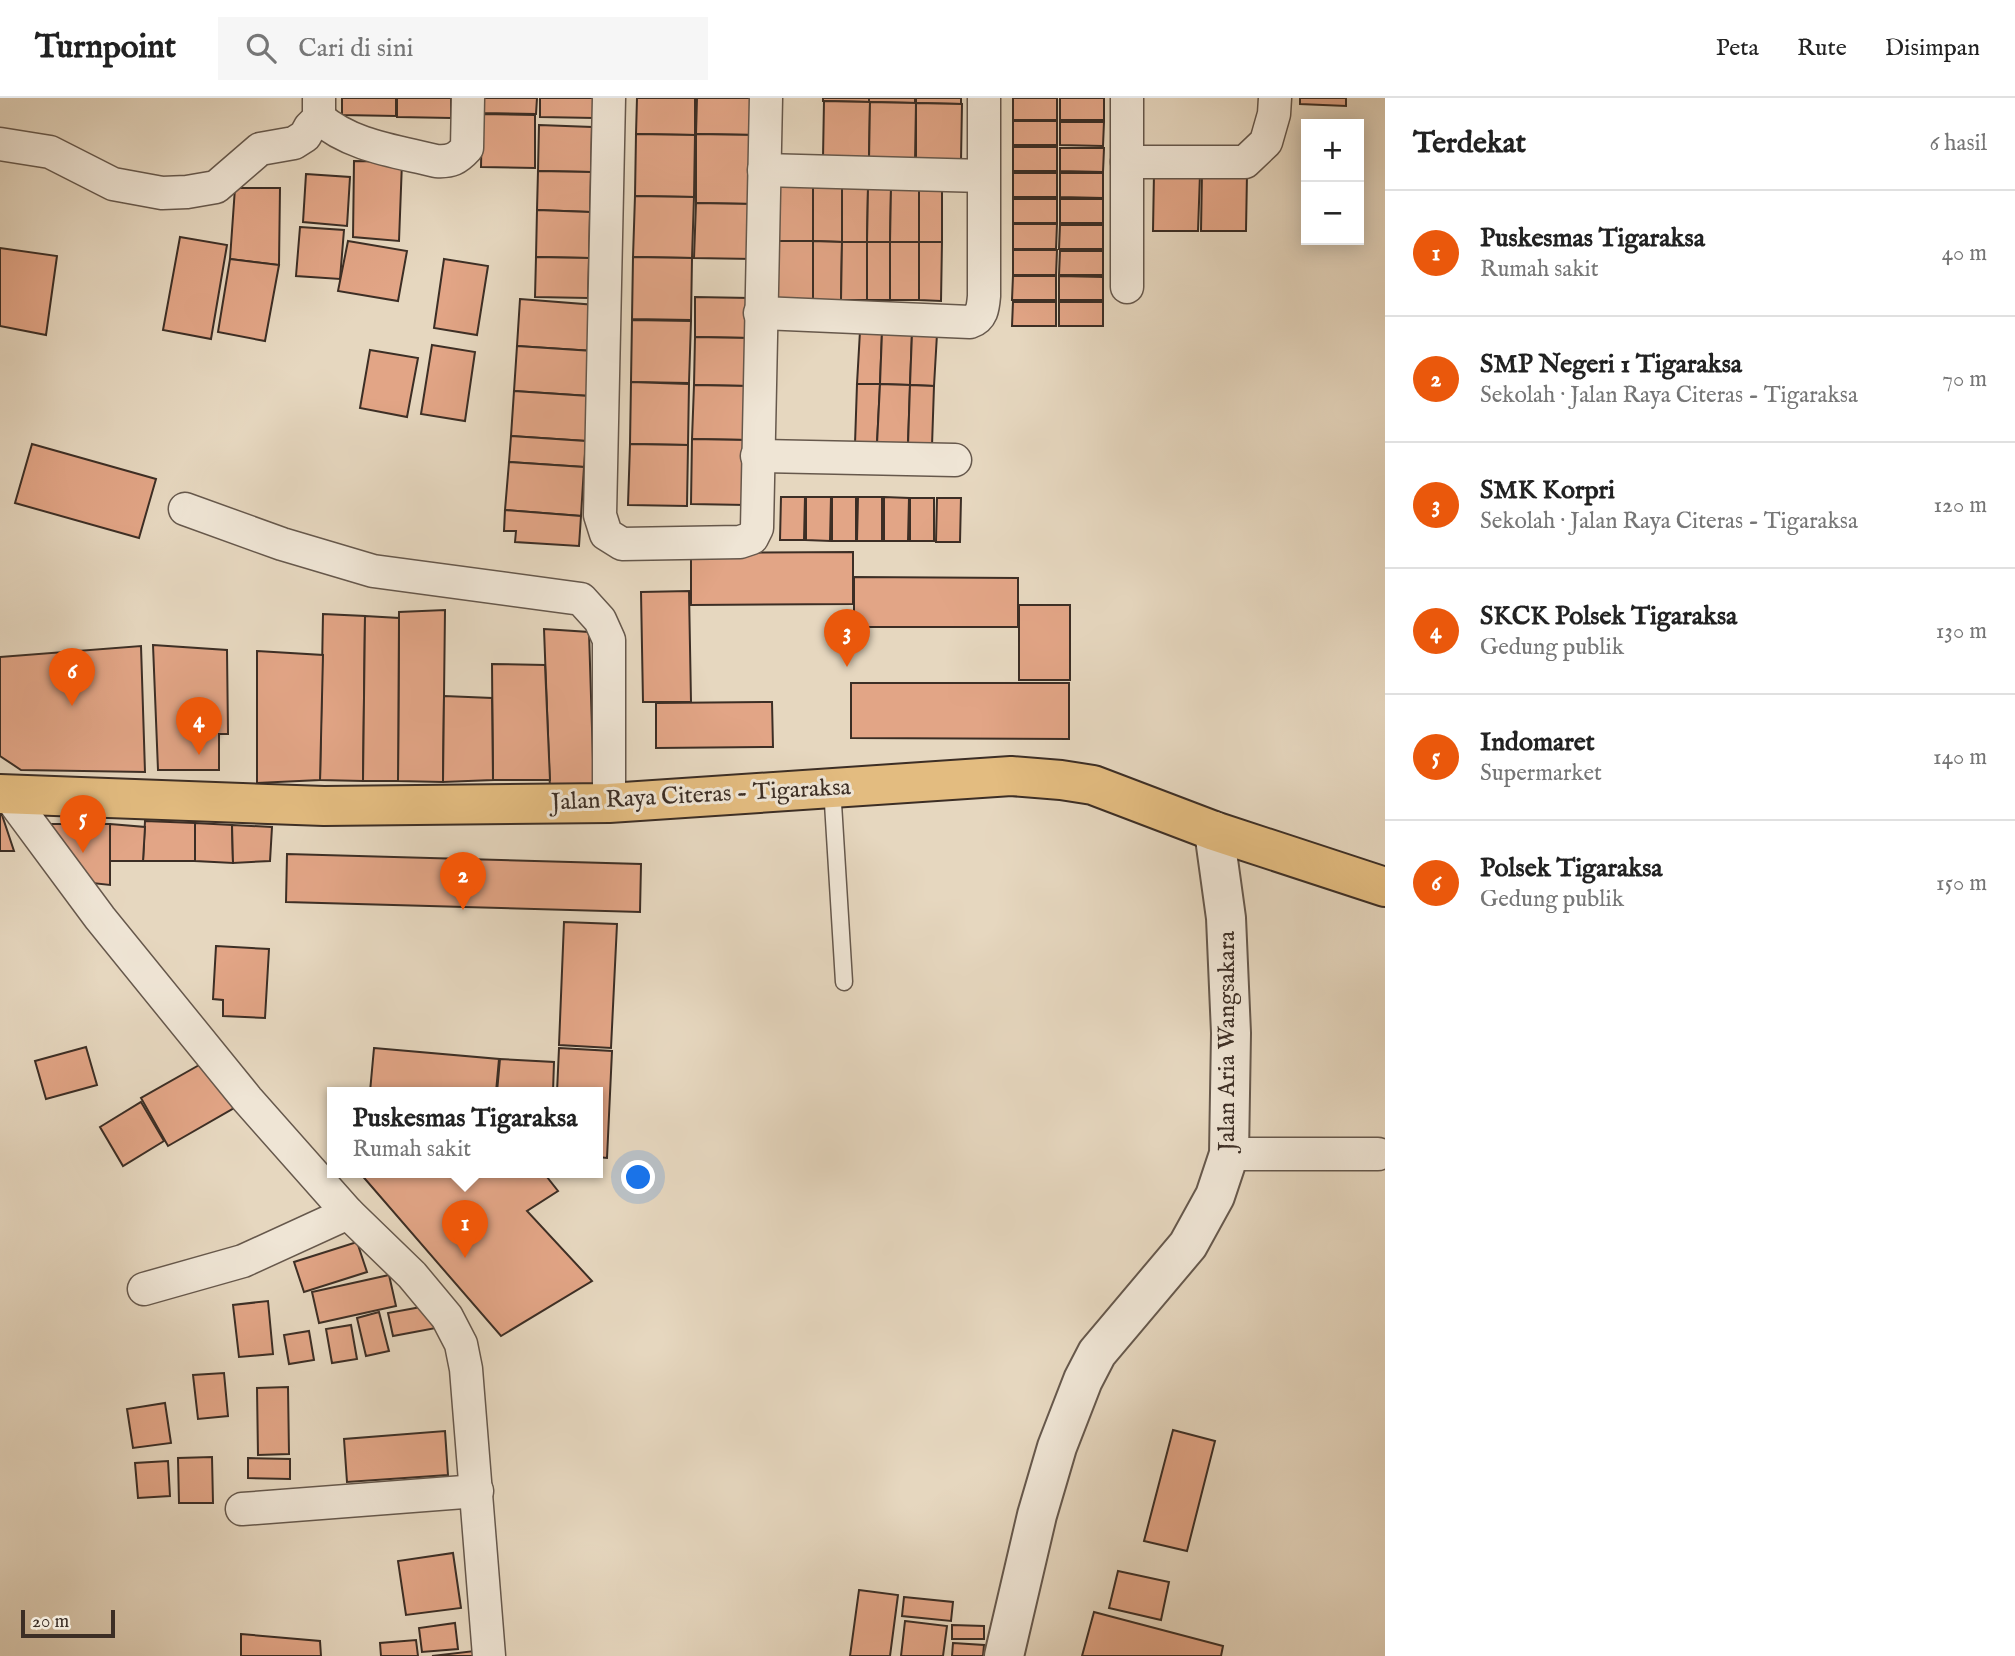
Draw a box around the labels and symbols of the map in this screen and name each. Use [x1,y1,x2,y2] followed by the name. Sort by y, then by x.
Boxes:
[824,609,870,667] pin: 3
[49,648,95,706] pin: 6
[176,697,222,755] pin: 4
[547,772,852,819] street label: Jalan Raya Citeras - Tigaraksa
[60,795,106,853] pin: 5
[440,852,486,910] pin: 2
[1212,930,1243,1154] street label: Jalan Aria Wangsakara
[621,1160,655,1194] your location
[442,1200,488,1258] pin: 1
[21,1607,116,1639] scale bar

